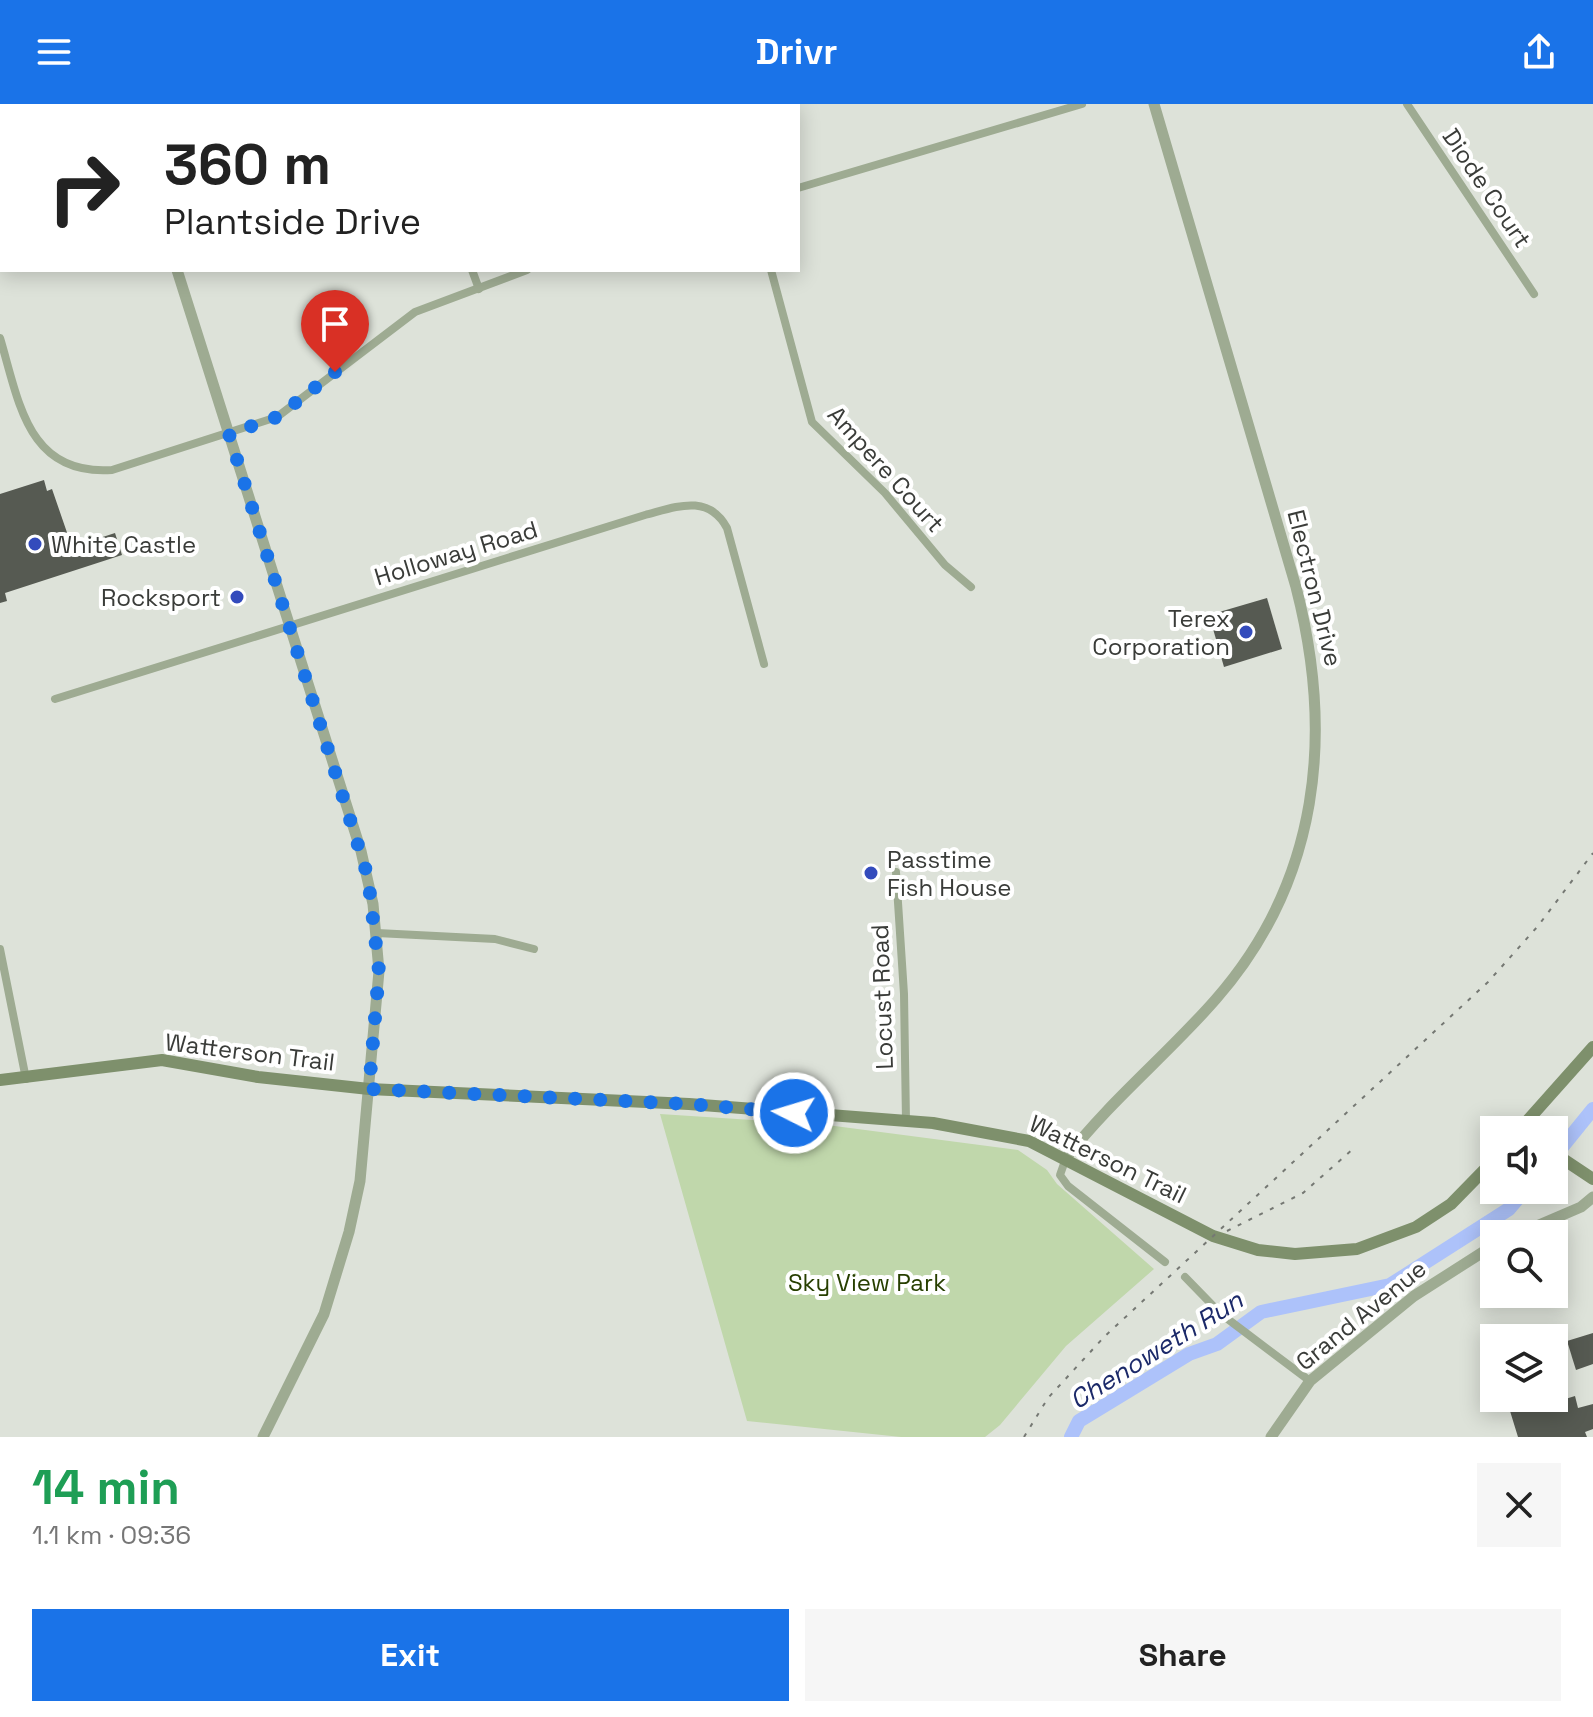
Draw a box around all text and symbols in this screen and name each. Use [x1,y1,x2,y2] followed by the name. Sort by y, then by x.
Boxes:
[756,29,837,75] text: Drivr
[32,30,76,74] icon: menu
[1517,30,1561,74] icon: share
[1436,122,1538,254] street label: Diode Court
[164,129,331,200] text: 360 m
[32,136,136,240] icon: right
[164,199,421,245] text: Plantside Drive
[301,290,369,372] pin
[313,302,357,346] icon: arrive
[821,399,951,539] street label: Ampere Court
[1281,506,1349,670] street label: Electron Drive
[371,513,541,593] street label: Holloway Road
[51,529,196,560] place label: White Castle
[26,535,44,553] marker: White Castle
[101,582,221,613] place label: Rocksport
[228,588,246,606] marker: Rocksport
[1092,603,1230,662] place label: Terex Corporation
[1237,623,1255,641] marker: Terex Corporation
[887,844,1012,903] place label: Passtime Fish House
[862,864,880,882] marker: Passtime Fish House
[864,924,900,1070] street label: Locust Road
[163,1026,337,1078] street label: Watterson Trail
[752,1071,836,1155] position arrow
[1025,1108,1191,1210] street label: Watterson Trail
[1480,1116,1568,1412] map controls
[1480,1116,1568,1204] button: sound
[1480,1220,1568,1308] button: search
[1289,1253,1433,1377] street label: Grand Avenue
[788,1267,946,1298] park label: Sky View Park
[1063,1283,1250,1417] water label: Chenoweth Run
[1480,1324,1568,1412] button: layers
[32,1457,180,1518] text: 14 min
[1477,1463,1561,1547] button: close
[32,1518,191,1552] text: 1.1 km · 09:36
[32,1609,789,1701] button: Exit
[805,1609,1561,1701] button: Share

